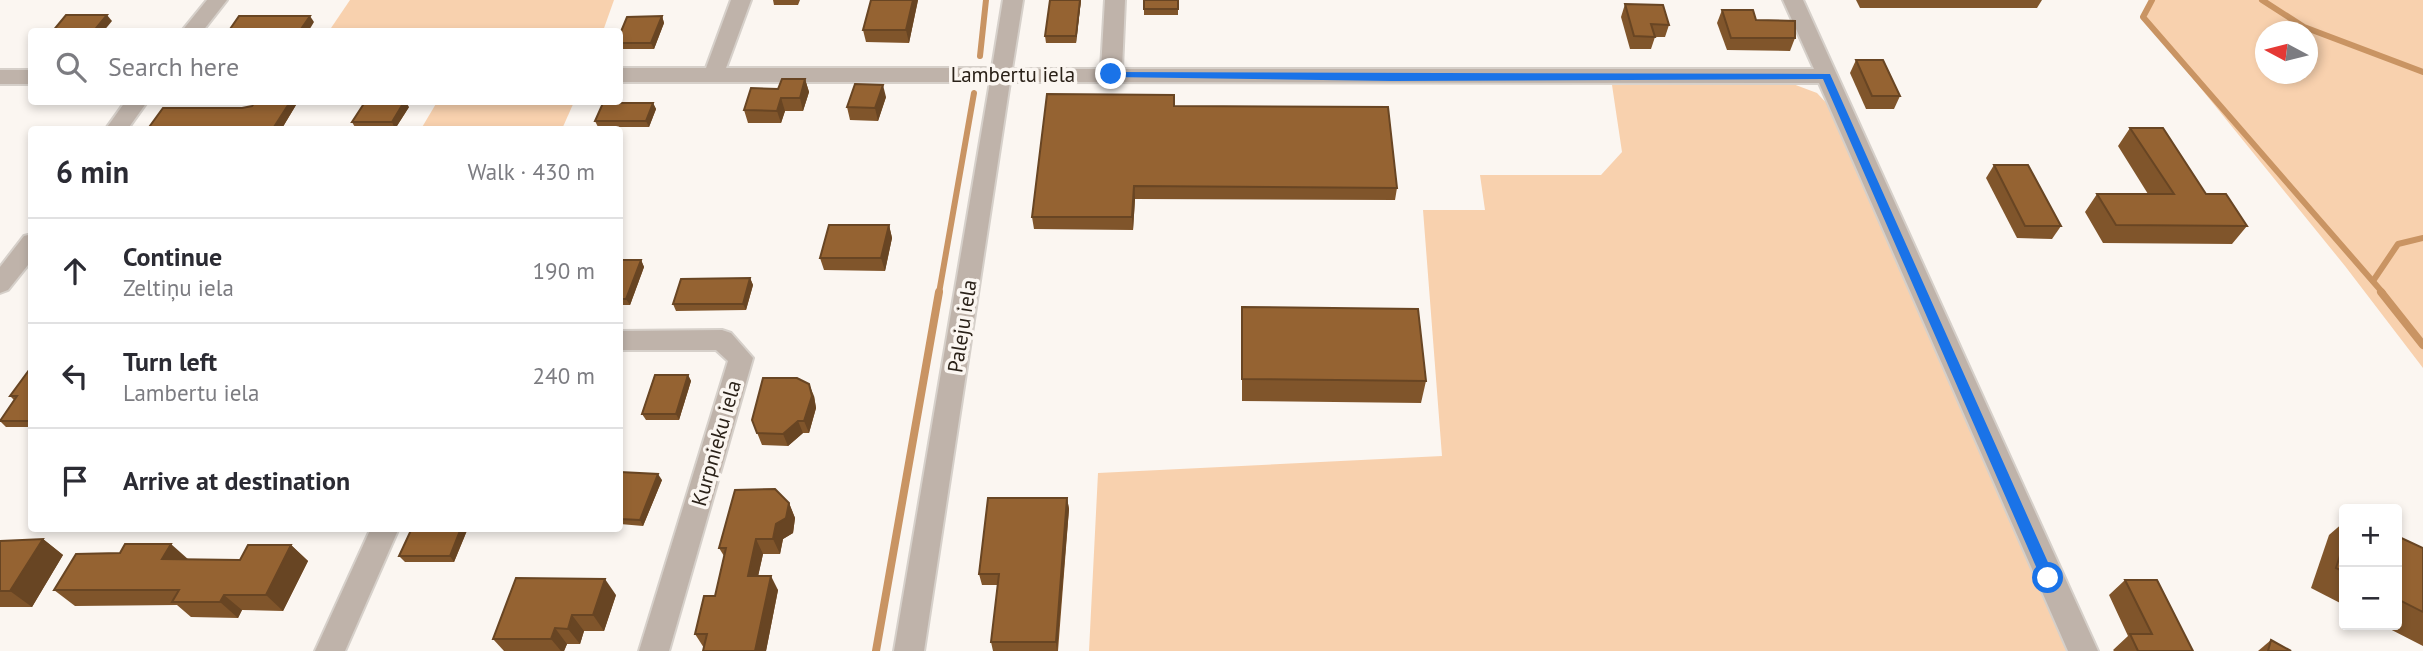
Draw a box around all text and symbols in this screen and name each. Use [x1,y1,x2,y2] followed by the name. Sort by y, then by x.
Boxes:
[2255,21,2318,84] north arrow
[28,28,623,105] search box
[52,48,90,86] icon: search
[108,50,239,83] text: Search here
[1095,58,1126,89] route end
[951,61,1075,88] street label: Lambertu iela
[56,152,129,191] text: 6 min
[468,157,595,186] text: Walk · 430 m
[123,240,222,273] text: Continue
[56,252,94,290] icon: ahead
[533,256,595,285] text: 190 m
[123,273,234,302] text: Zeltiņu iela
[941,278,983,374] street label: Paleju iela
[123,345,217,378] text: Turn left
[56,357,94,395] icon: left
[533,361,595,390] text: 240 m
[685,377,747,509] street label: Kurpnieku iela
[123,378,259,407] text: Lambertu iela
[56,462,94,500] icon: arrive
[123,464,350,497] text: Arrive at destination
[2339,504,2402,630] map controls
[2339,504,2402,567] button: +
[2032,562,2063,593] route start
[2339,567,2402,630] button: −

